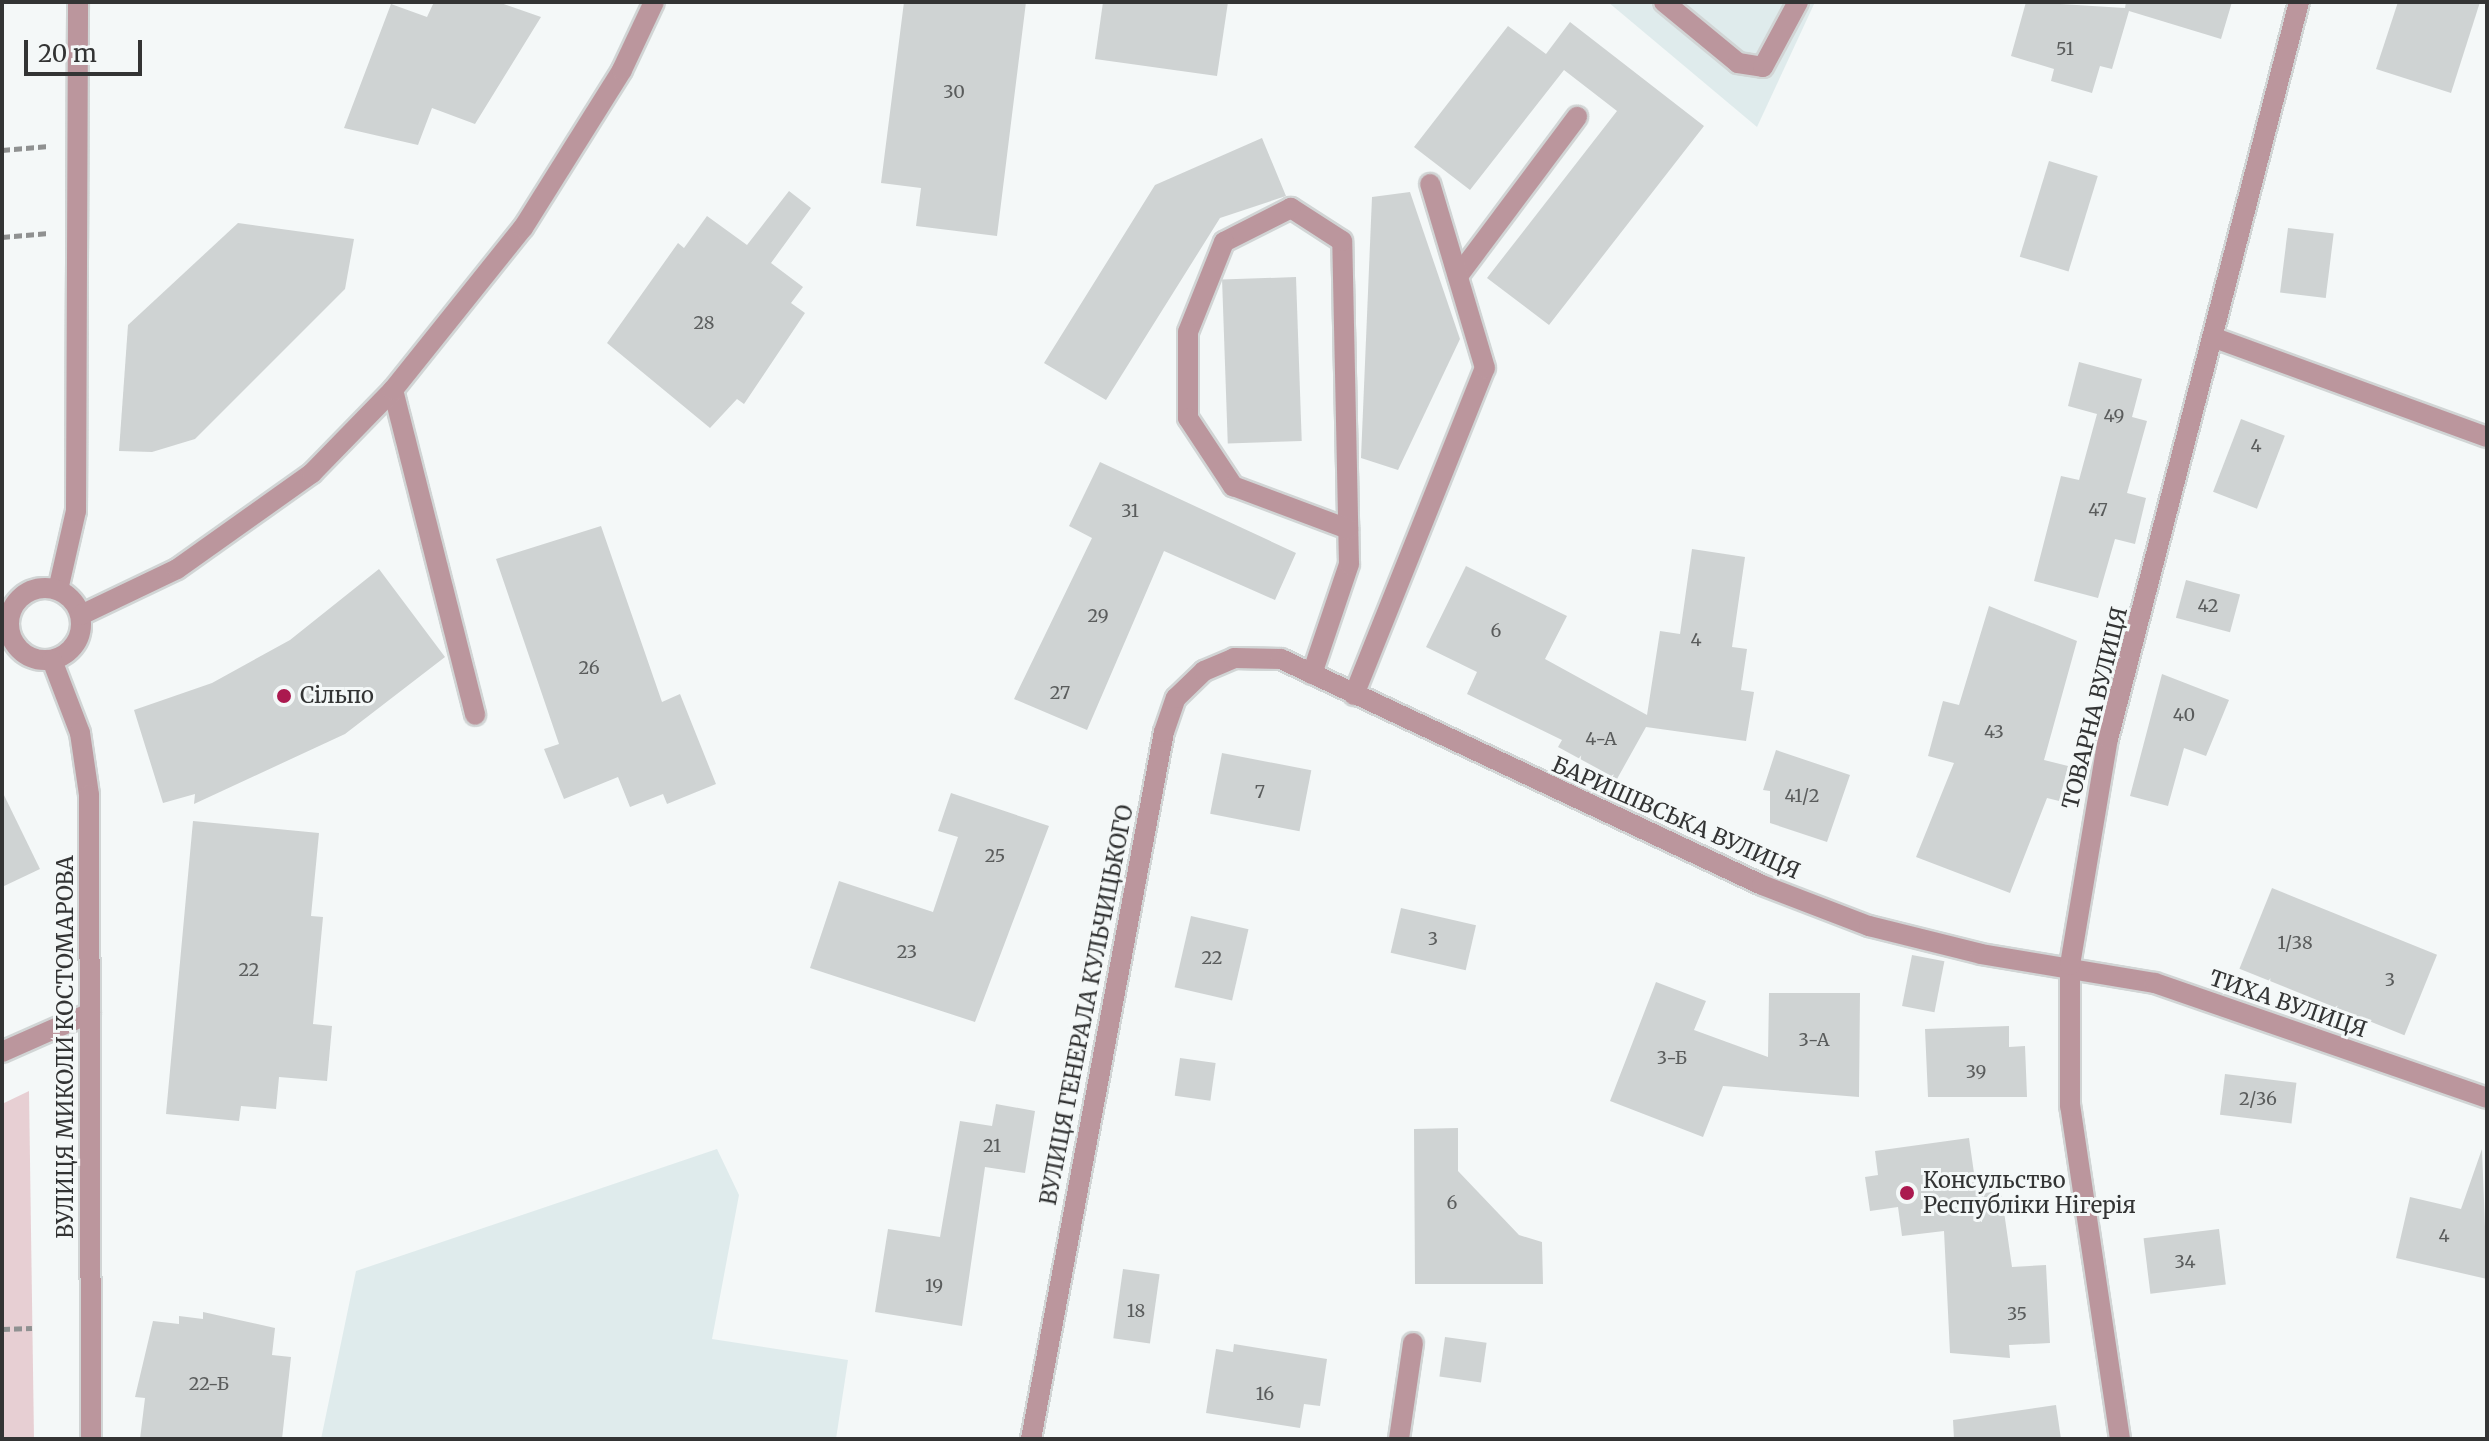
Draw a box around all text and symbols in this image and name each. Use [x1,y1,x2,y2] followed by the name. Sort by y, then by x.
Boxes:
[28,24,146,74] scale bar
[38,38,97,69] text: 20 m
[2056,38,2074,60] house number: 51
[943,81,965,103] house number: 30
[693,312,715,334] house number: 28
[2104,405,2124,427] house number: 49
[2250,435,2262,457] house number: 4
[2088,499,2108,521] house number: 47
[1121,500,1139,522] house number: 31
[2198,595,2218,617] house number: 42
[2057,604,2133,812] street label: ТОВАРНА ВУЛИЦЯ
[1087,605,1109,627] house number: 29
[1491,620,1501,642] house number: 6
[1690,629,1702,651] house number: 4
[578,657,600,679] house number: 26
[1050,682,1070,704] house number: 27
[300,683,374,709] place label: Сільпо
[275,687,293,705] marker: Сільпо
[2173,704,2195,726] house number: 40
[1984,721,2004,743] house number: 43
[1585,728,1617,750] house number: 4-А
[1548,751,1804,885] street label: БАРИШІВСЬКА ВУЛИЦЯ
[1255,781,1265,803] house number: 7
[1785,785,1819,807] house number: 41/2
[1035,803,1139,1207] street label: ВУЛИЦЯ ГЕНЕРАЛА КУЛЬЧИЦЬКОГО
[985,845,1005,867] house number: 25
[53,855,79,1239] street label: ВУЛИЦЯ МИКОЛИ КОСТОМАРОВА
[1428,928,1438,950] house number: 3
[2277,932,2313,954] house number: 1/38
[897,941,917,963] house number: 23
[1201,947,1223,969] house number: 22
[238,959,260,981] house number: 22
[2206,965,2370,1043] street label: ТИХА ВУЛИЦЯ
[2385,969,2395,991] house number: 3
[1799,1029,1829,1051] house number: 3-А
[1657,1047,1687,1069] house number: 3-Б
[1966,1061,1986,1083] house number: 39
[2239,1088,2277,1110] house number: 2/36
[983,1135,1001,1157] house number: 21
[1923,1167,2136,1218] place label: Консульство Республіки Нігерія
[1898,1184,1916,1202] marker: Консульство Республіки Нігерія
[1447,1192,1457,1214] house number: 6
[2438,1225,2450,1247] house number: 4
[2174,1251,2196,1273] house number: 34
[925,1275,943,1297] house number: 19
[1127,1300,1145,1322] house number: 18
[2007,1303,2027,1325] house number: 35
[189,1373,229,1395] house number: 22-Б
[1256,1383,1274,1405] house number: 16

